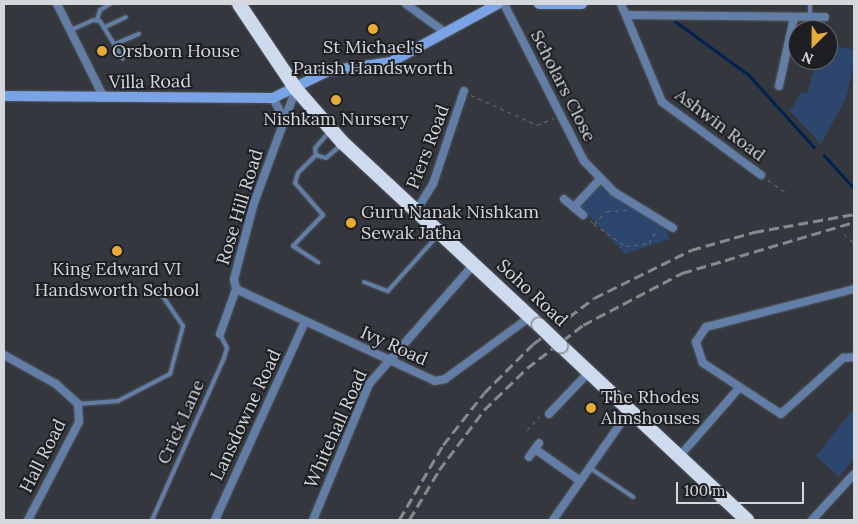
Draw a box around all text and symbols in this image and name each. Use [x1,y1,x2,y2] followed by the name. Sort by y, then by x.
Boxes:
[788,20,838,70] north arrow
[367,23,379,35] marker: St Michael's Parish Handsworth
[526,27,600,145] street label: Scholars Close
[293,37,453,80] place label: St Michael's Parish Handsworth
[112,40,240,62] place label: Orsborn House
[96,45,108,57] marker: Orsborn House
[799,47,816,68] text: N
[109,70,191,94] street label: Villa Road
[671,84,769,166] street label: Ashwin Road
[330,94,342,106] marker: Nishkam Nursery
[402,102,454,192] street label: Piers Road
[263,108,409,130] place label: Nishkam Nursery
[212,147,268,267] street label: Rose Hill Road
[361,202,539,244] place label: Guru Nanak Nishkam Sewak Jatha
[345,217,357,229] marker: Guru Nanak Nishkam Sewak Jatha
[111,245,123,257] marker: King Edward VI Handsworth School
[492,255,572,331] street label: Soho Road
[35,259,199,302] place label: King Edward VI Handsworth School
[357,322,431,370] street label: Ivy Road
[206,346,286,484] street label: Lansdowne Road
[300,366,372,492] street label: Whitehall Road
[153,376,209,468] street label: Crick Lane
[601,387,700,429] place label: The Rhodes Almshouses
[585,402,597,414] marker: The Rhodes Almshouses
[15,416,71,496] street label: Hall Road
[678,472,806,504] scale bar
[684,481,725,500] text: 100 m

